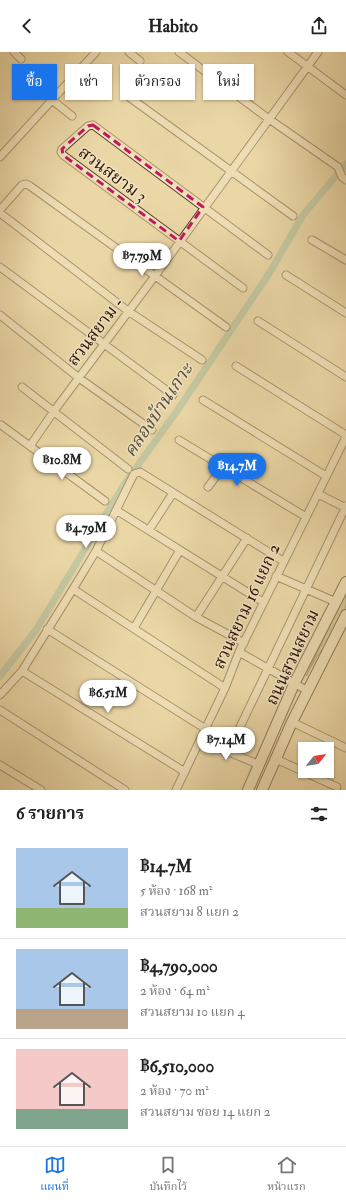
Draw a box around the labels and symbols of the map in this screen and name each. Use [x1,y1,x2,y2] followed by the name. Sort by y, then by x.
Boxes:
[74,142,151,207] street label: สวนสยาม 3
[109,243,175,277] pin: ฿7.79M
[63,293,128,370] street label: สวนสยาม -
[119,358,199,462] water label: คลองบ้านเกาะ
[29,447,95,481] pin: ฿10.8M
[204,453,270,487] pin: ฿14.7M
[53,515,119,549] pin: ฿4.79M
[208,540,285,672] street label: สวนสยาม 16 แยก 2
[261,606,324,708] street label: ถนนสวนสยาม
[75,680,141,714] pin: ฿6.51M
[193,727,259,761] pin: ฿7.14M
[298,742,334,778] north arrow

